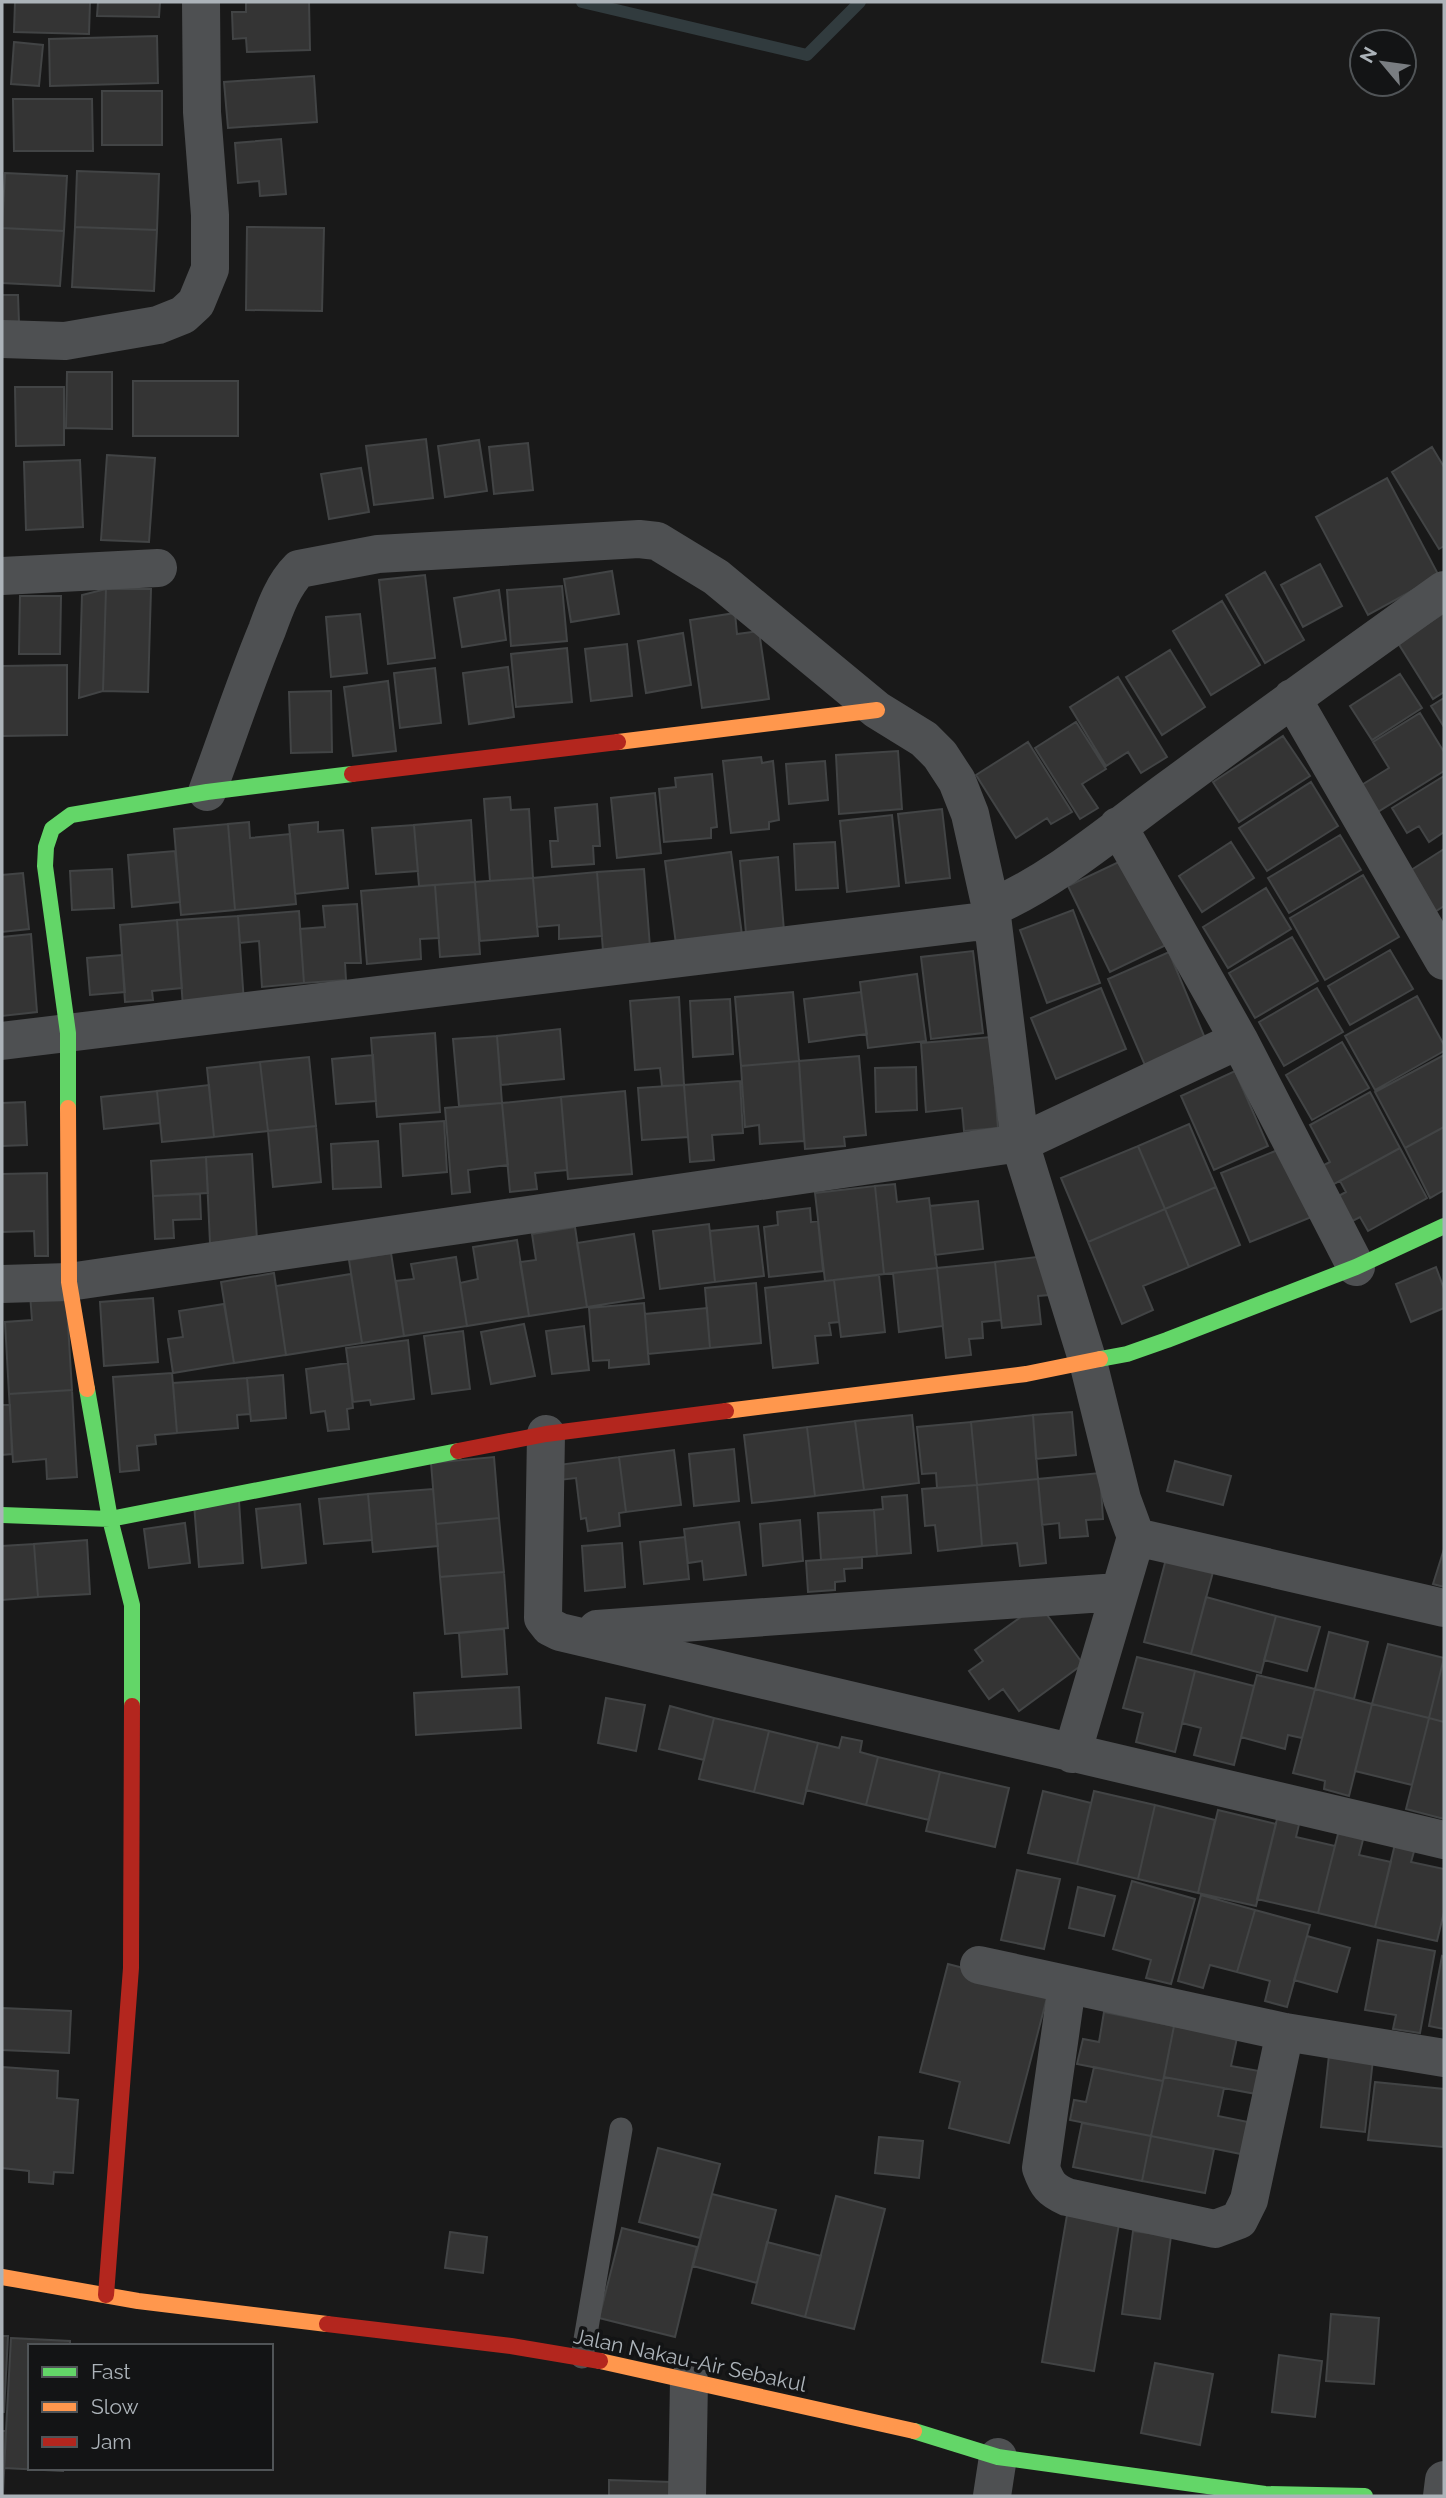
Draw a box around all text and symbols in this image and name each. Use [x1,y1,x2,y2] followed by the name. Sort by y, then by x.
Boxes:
[1348,28,1418,98] north arrow
[1355,43,1381,66] text: N
[571,2323,809,2397] street label: Jalan Nakau-Air Sebakul
[28,2344,273,2470] legend
[91,2359,131,2384] text: Fast
[91,2394,139,2419] text: Slow
[91,2429,132,2454] text: Jam

